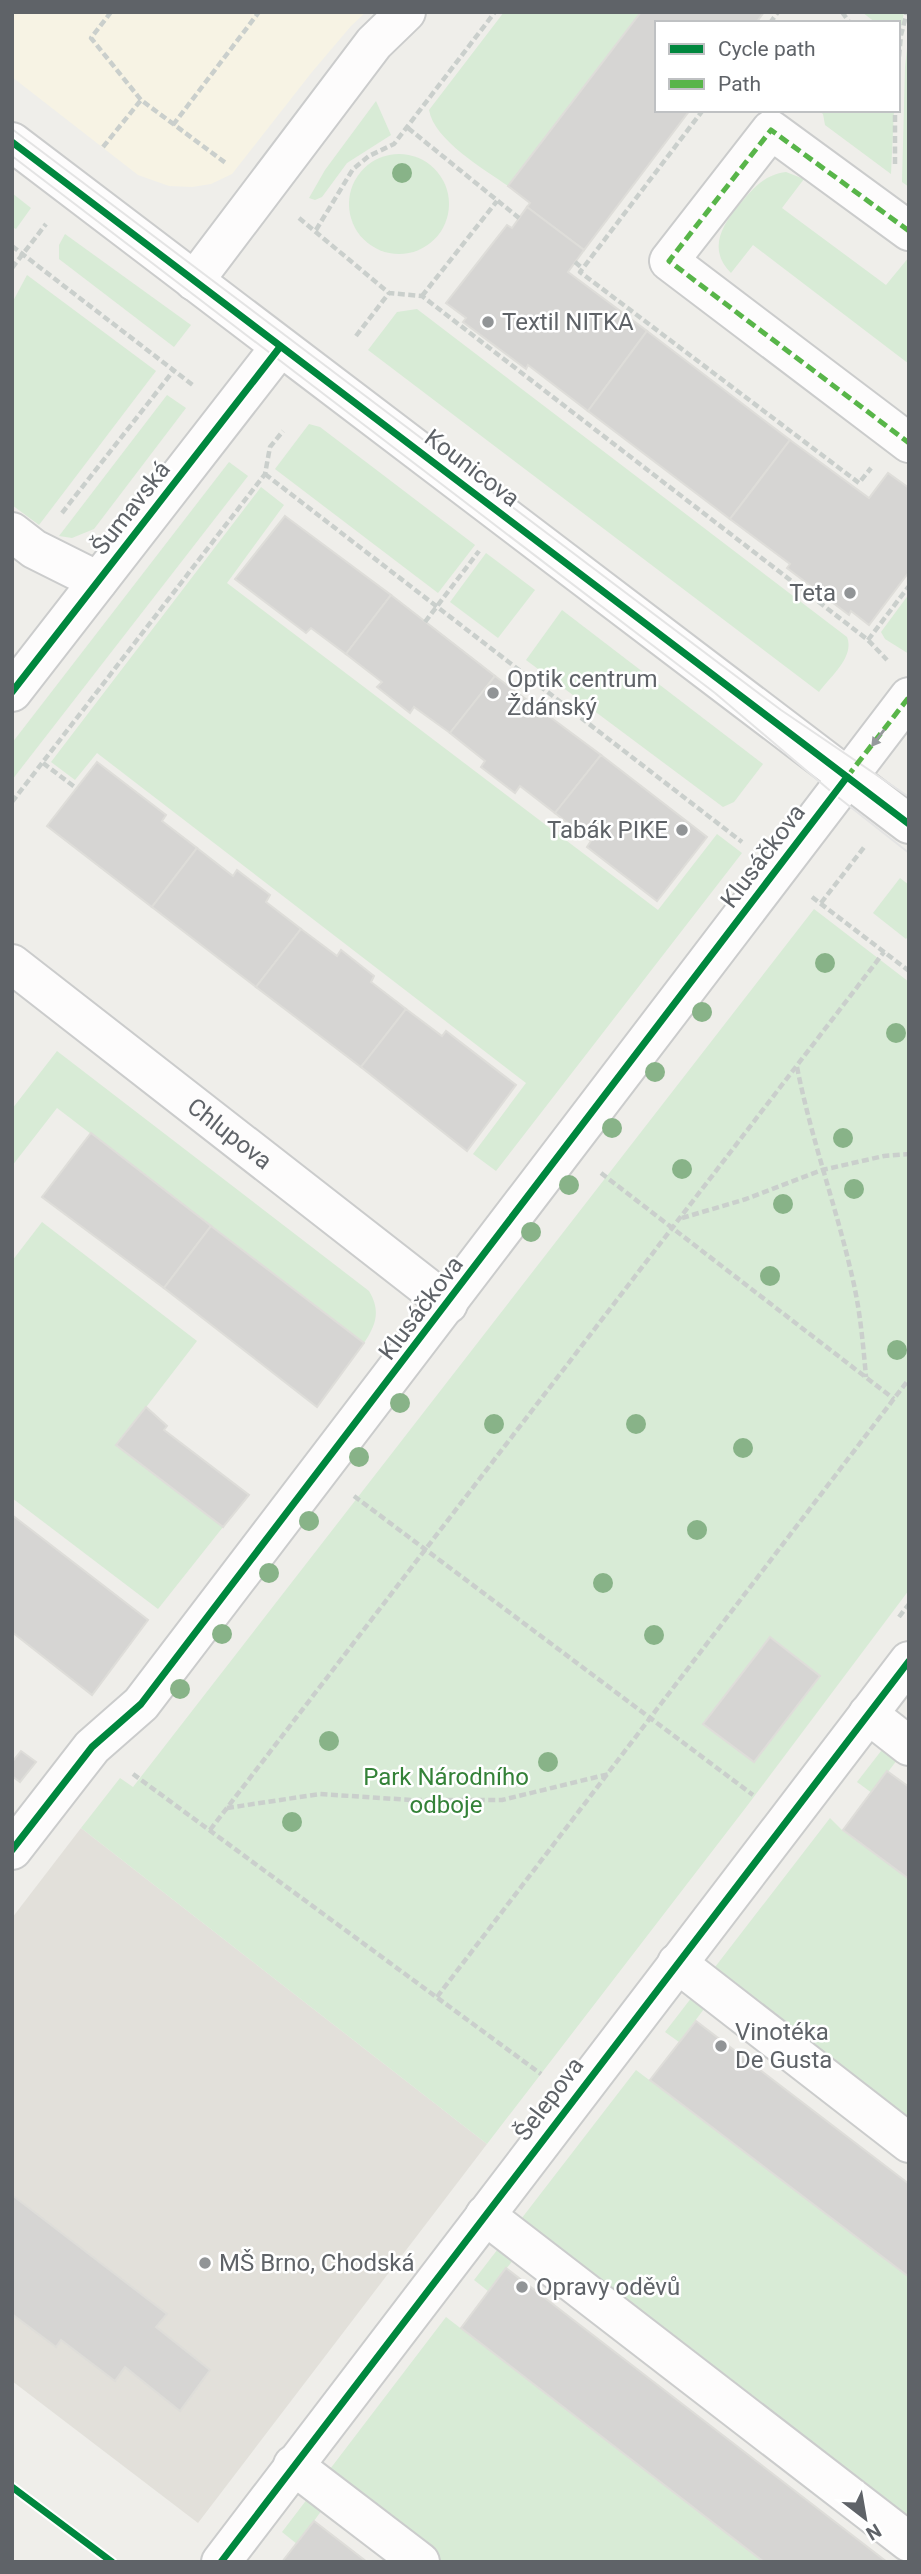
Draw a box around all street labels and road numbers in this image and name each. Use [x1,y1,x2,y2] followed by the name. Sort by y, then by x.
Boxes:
[419,423,525,513] street label: Kounicova
[86,456,176,560] street label: Šumavská
[715,799,811,913] street label: Klusáčkova
[182,1092,277,1175] street label: Chlupova
[373,1251,469,1365] street label: Klusáčkova
[509,2052,589,2146] street label: Šelepova

